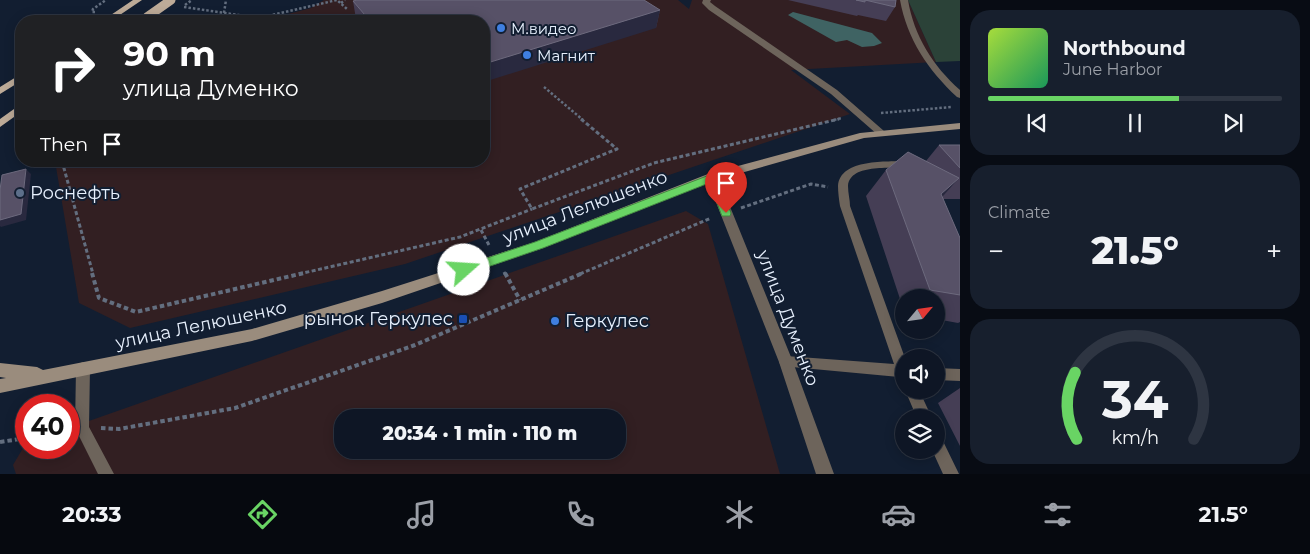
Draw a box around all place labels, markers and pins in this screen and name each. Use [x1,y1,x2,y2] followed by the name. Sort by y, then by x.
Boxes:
[511,19,577,38] place label: М.видео
[495,22,507,34] marker: М.видео
[537,46,596,65] place label: Магнит
[521,49,533,61] marker: Магнит
[705,162,747,213] pin
[30,182,120,204] place label: Роснефть
[14,187,26,199] marker: Роснефть
[304,308,453,330] place label: рынок Геркулес
[565,310,649,332] place label: Геркулес
[457,313,469,325] marker: рынок Геркулес
[549,315,561,327] marker: Геркулес

